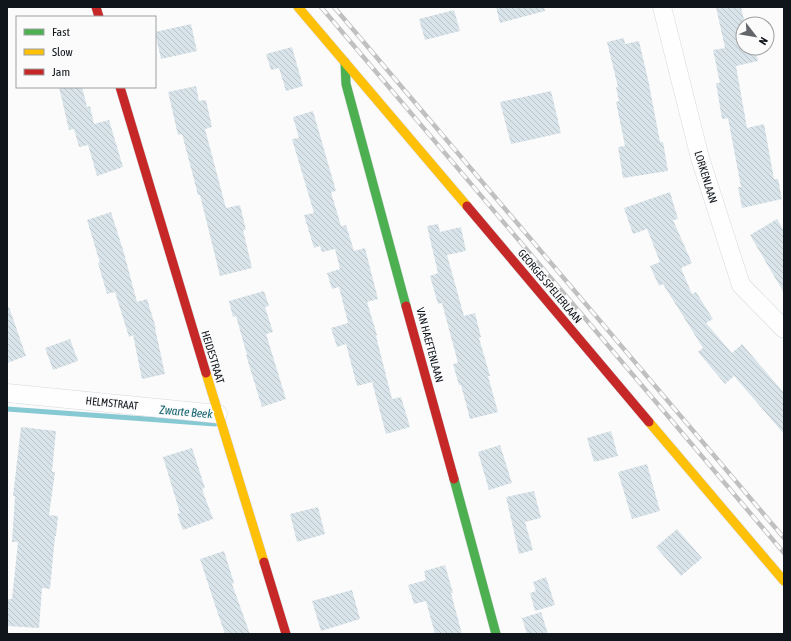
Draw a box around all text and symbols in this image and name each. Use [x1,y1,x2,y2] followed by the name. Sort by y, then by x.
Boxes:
[16,16,156,88] legend
[735,16,775,56] north arrow
[52,25,70,39] text: Fast
[757,35,770,47] text: N
[52,45,73,59] text: Slow
[52,65,70,79] text: Jam
[692,149,720,205] street label: LORKENLAAN
[516,247,584,325] street label: GEORGES SPELIERLAAN
[414,306,446,384] street label: VAN HAEFTENLAAN
[199,329,227,385] street label: HEIDESTRAAT
[85,394,139,412] street label: HELMSTRAAT
[159,403,214,421] water label: Zwarte Beek

